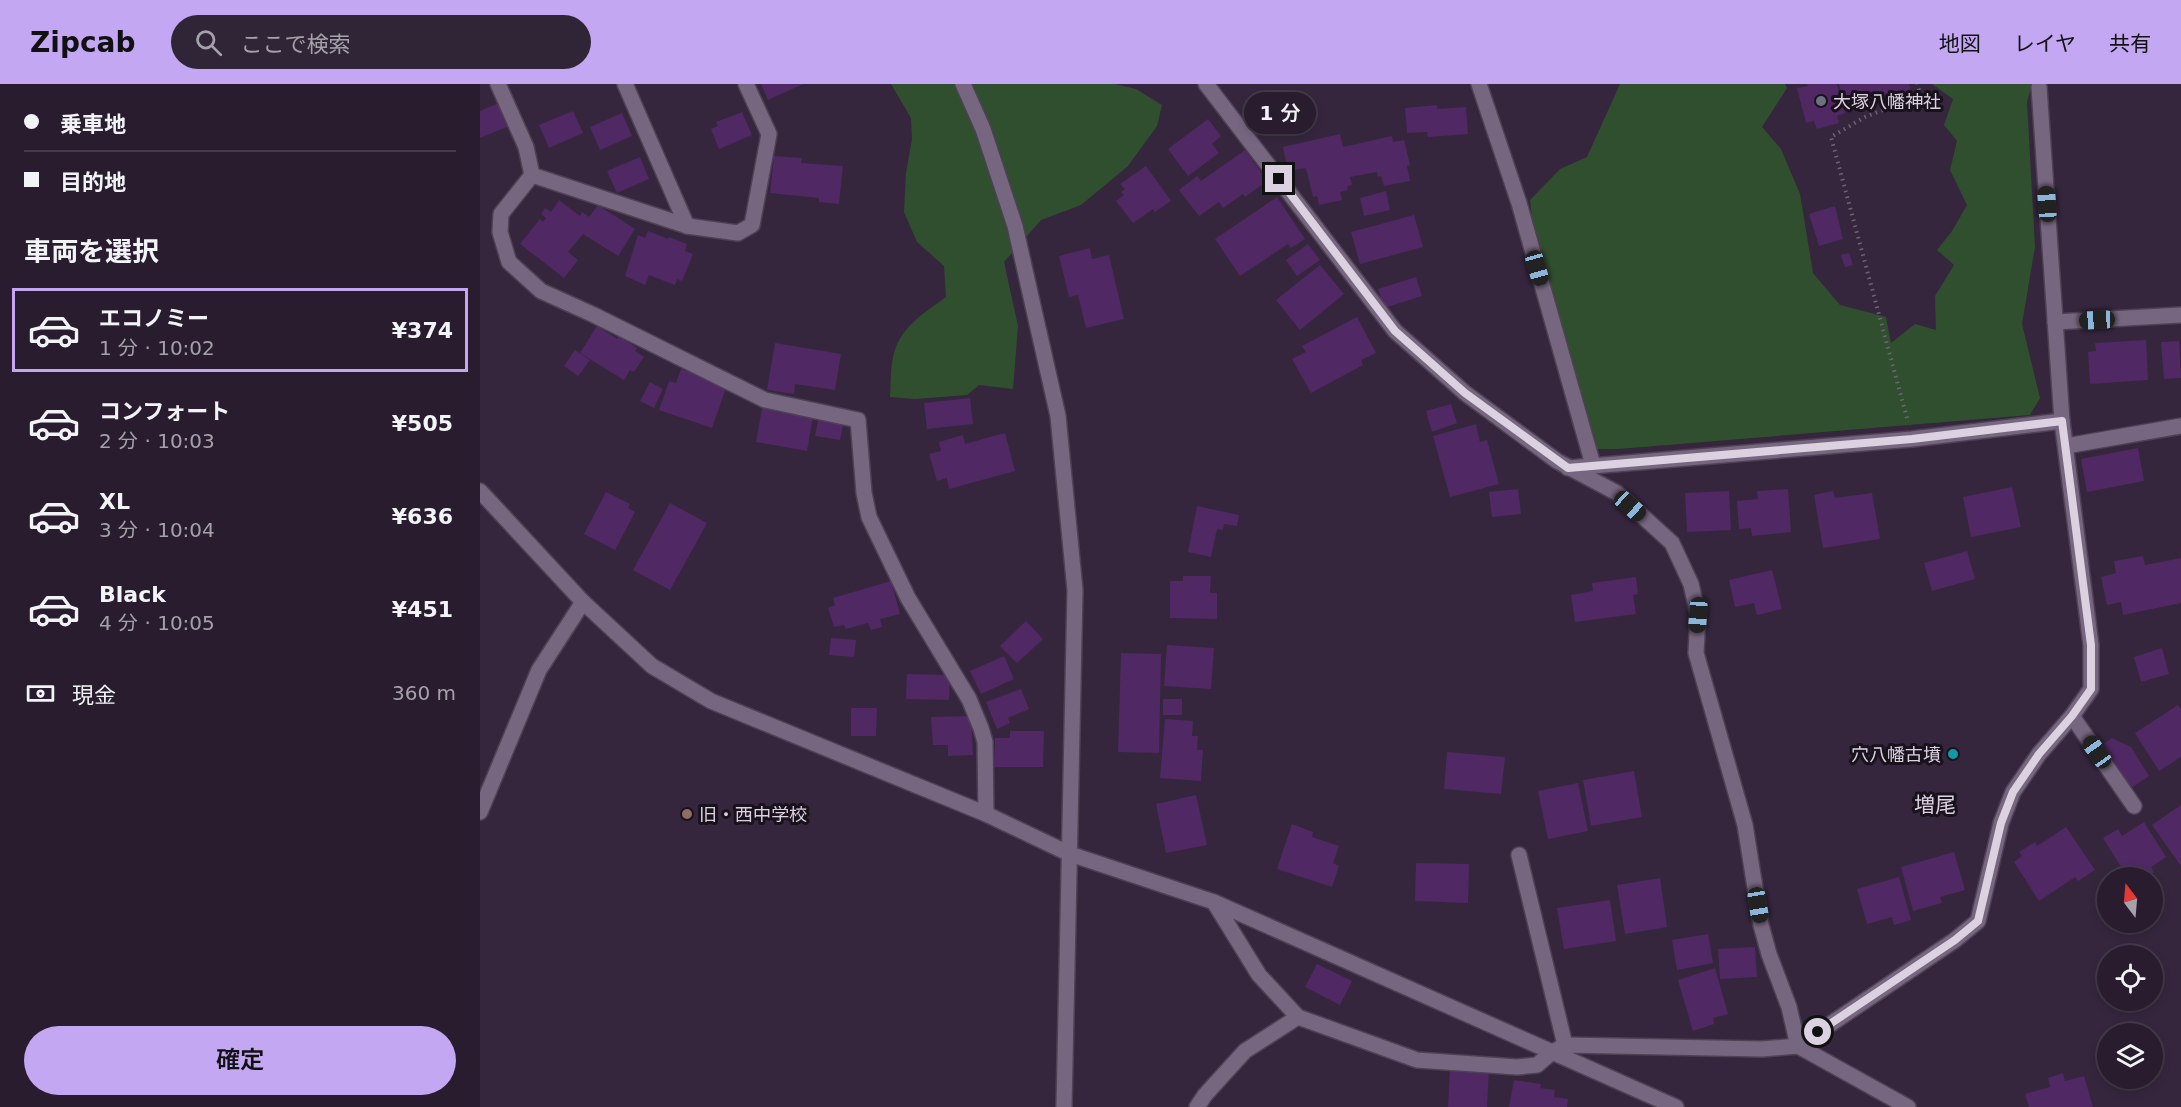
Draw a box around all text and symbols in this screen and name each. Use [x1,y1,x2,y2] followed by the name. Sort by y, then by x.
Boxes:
[171,15,591,69] search box
[30,26,135,59] text: Zipcab
[192,26,225,59] icon: search
[240,32,351,57] text: ここで検索
[1939,32,1981,56] text: 地図
[2014,32,2076,56] text: レイヤ
[2109,32,2151,56] text: 共有
[1833,91,1941,112] place label: 大塚八幡神社
[1243,92,1315,134] callout: 1 分
[1814,94,1828,108] marker: 大塚八幡神社
[1260,101,1300,125] text: 1 分
[60,112,126,137] text: 乗車地
[1265,165,1292,192] route end
[60,170,126,195] text: 目的地
[2037,185,2057,223] car
[24,236,159,267] text: 車両を選択
[1523,248,1551,288] car
[27,303,81,357] icon: car
[99,306,209,331] text: エコノミー
[2079,310,2115,330] car
[392,318,453,343] text: ¥374
[99,336,215,360] text: 1 分 · 10:02
[27,396,81,450] icon: car
[99,399,230,424] text: コンフォート
[392,411,453,436] text: ¥505
[99,429,215,453] text: 2 分 · 10:03
[1611,487,1649,525] car
[27,489,81,543] icon: car
[99,489,130,514] text: XL
[392,504,453,529] text: ¥636
[99,518,215,542] text: 3 分 · 10:04
[27,582,81,636] icon: car
[99,582,166,607] text: Black
[1688,596,1708,634] car
[392,597,453,622] text: ¥451
[99,611,215,635] text: 4 分 · 10:05
[24,677,57,710] icon: cash
[392,681,456,705] text: 360 m
[72,683,116,708] text: 現金
[2079,732,2115,772] car
[1851,744,1941,765] place label: 穴八幡古墳
[1946,747,1960,761] marker: 穴八幡古墳
[1914,793,1956,817] district label: 増尾
[699,804,807,825] place label: 旧・西中学校
[680,807,694,821] marker: 旧・西中学校
[2097,867,2163,933] north arrow
[2097,867,2163,1089] map controls
[1746,886,1770,924] car
[2097,945,2163,1011] button: locate
[1804,1018,1831,1045] route start
[2097,1023,2163,1089] button: layers
[24,1026,456,1095] button: 確定

